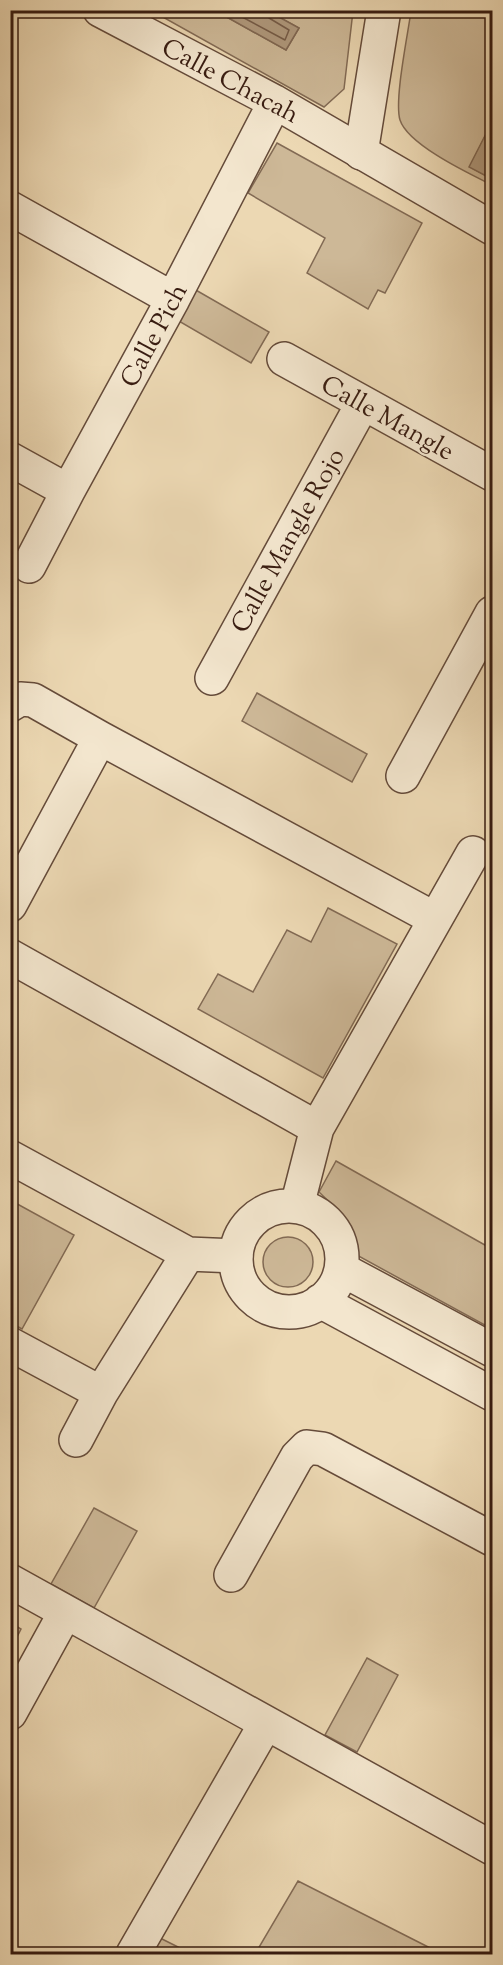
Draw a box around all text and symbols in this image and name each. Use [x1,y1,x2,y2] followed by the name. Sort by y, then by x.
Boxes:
[154,30,305,134] street label: Calle Chacah
[112,278,198,395] street label: Calle Pich
[313,367,460,471] street label: Calle Mangle
[223,442,355,640] street label: Calle Mangle Rojo

